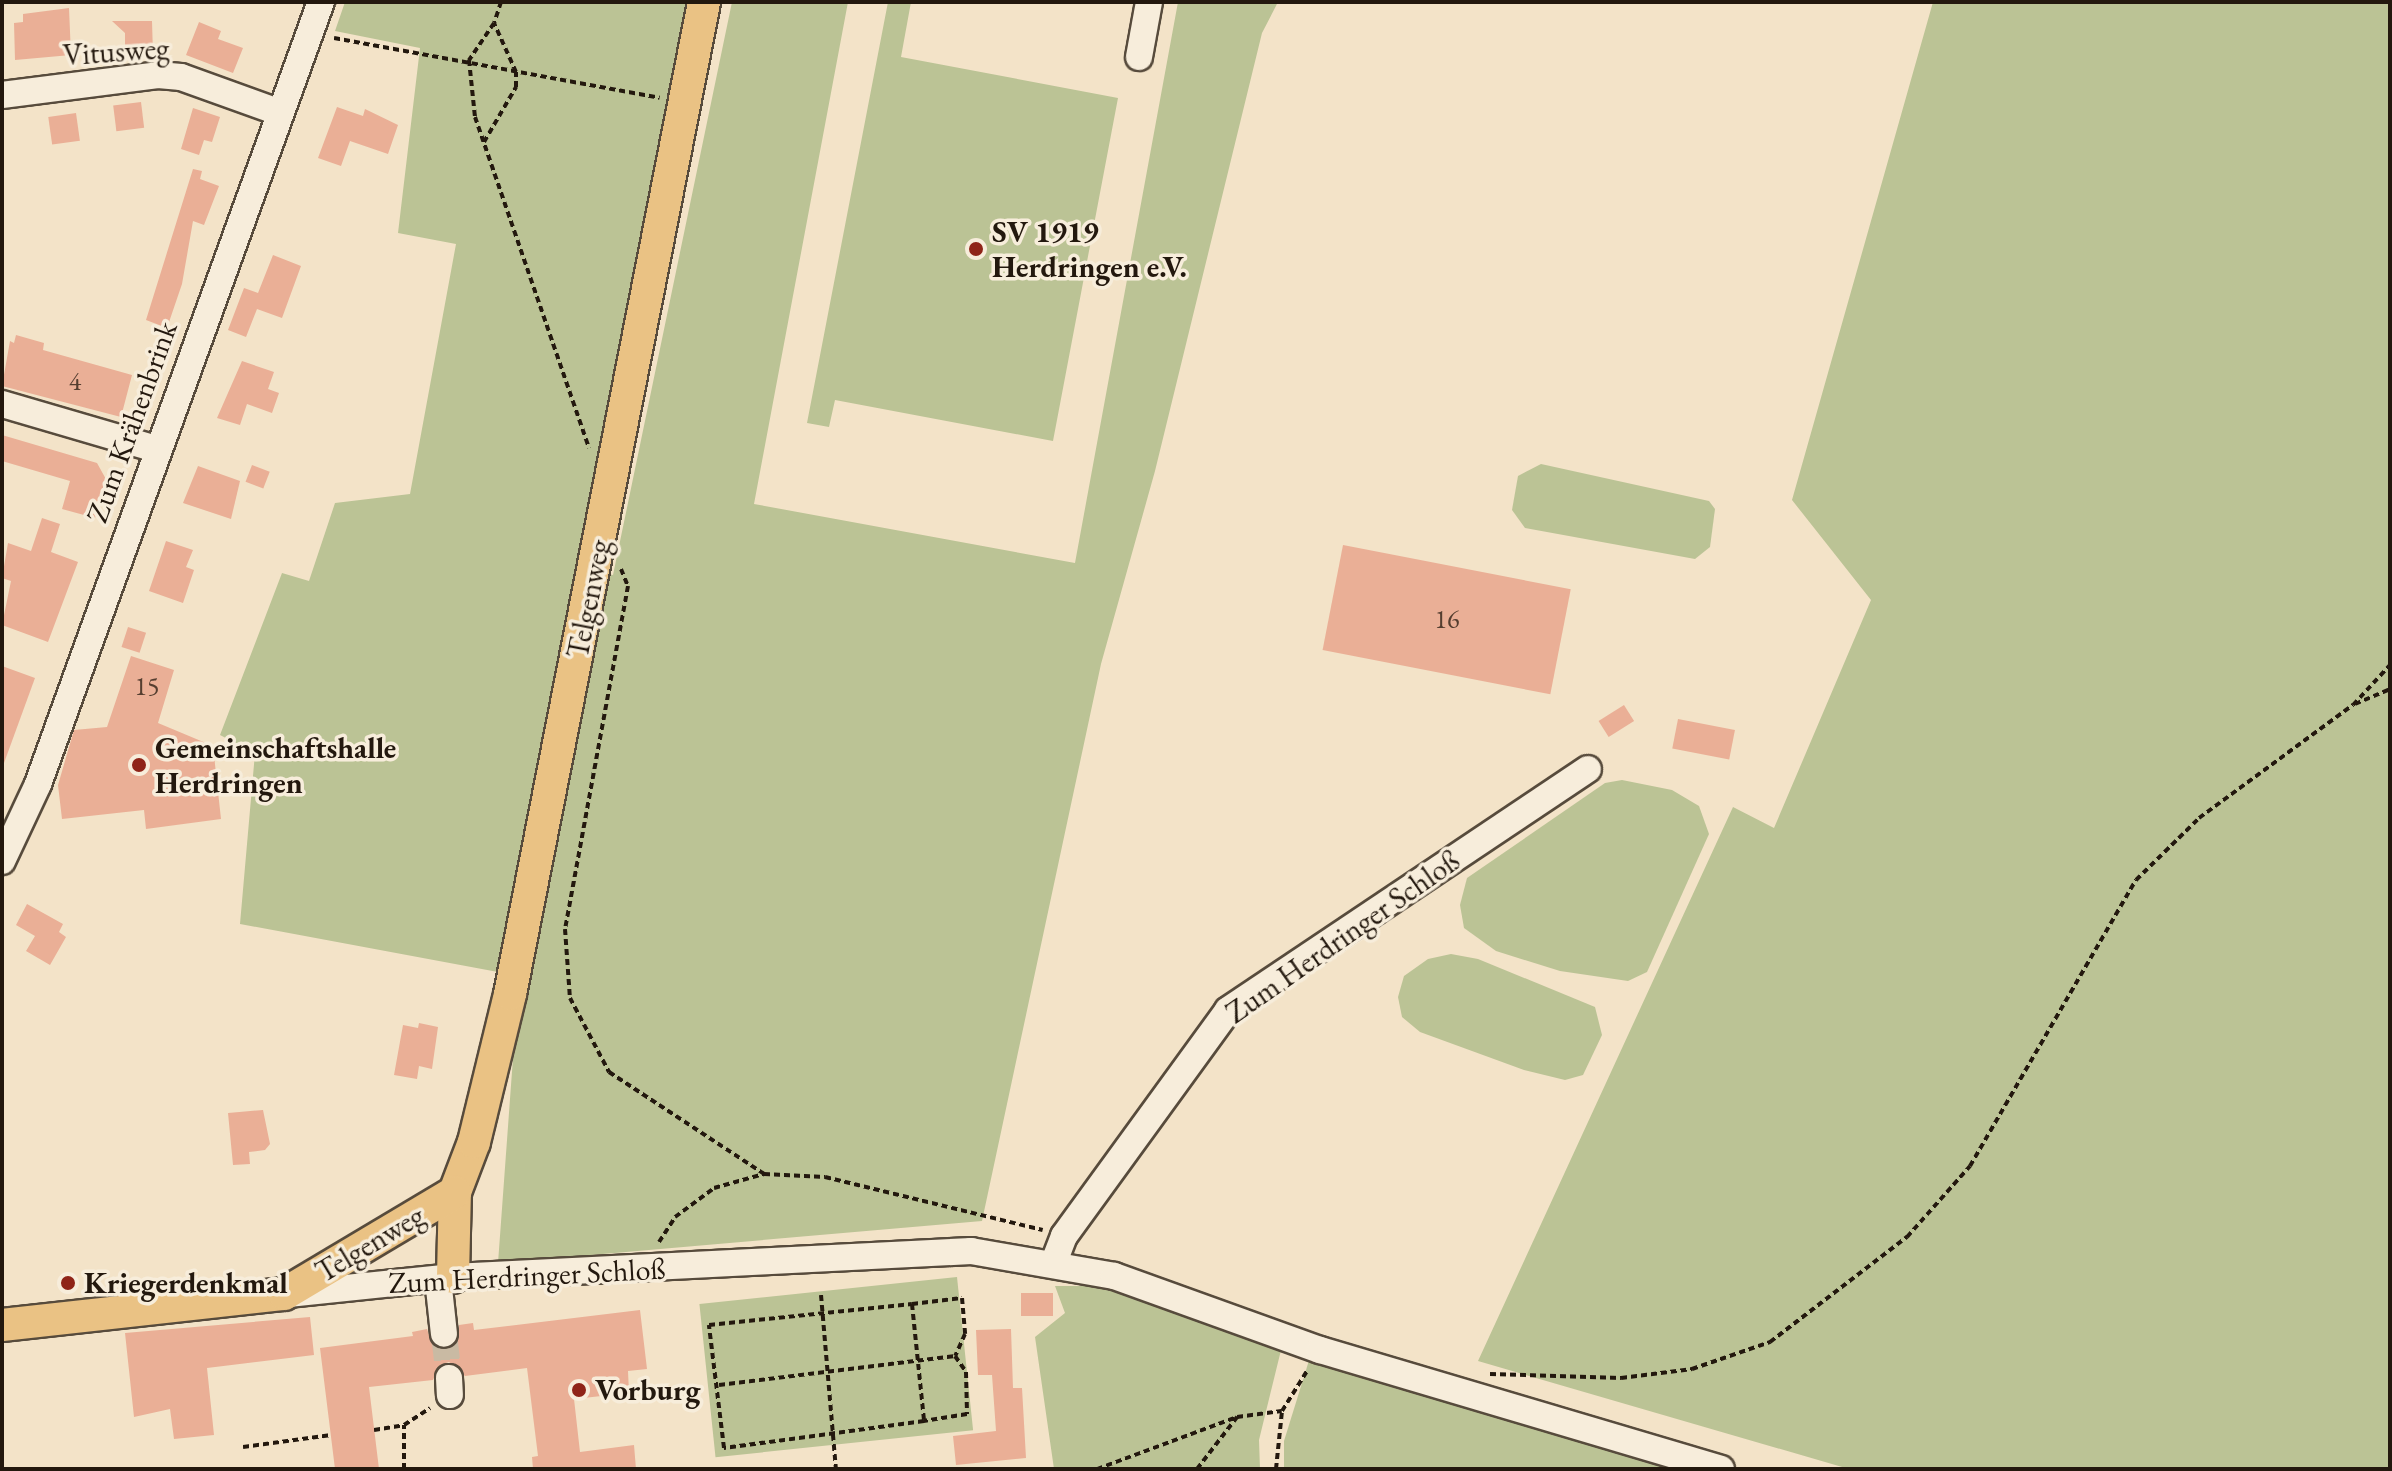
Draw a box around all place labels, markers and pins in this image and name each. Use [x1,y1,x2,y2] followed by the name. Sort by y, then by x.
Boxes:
[992,214,1187,284] place label: SV 1919 Herdringen e.V.
[967,240,985,258] marker: SV 1919 Herdringen e.V.
[155,730,396,800] place label: Gemeinschaftshalle Herdringen
[130,756,148,774] marker: Gemeinschaftshalle Herdringen
[84,1265,288,1301] place label: Kriegerdenkmal
[59,1274,77,1292] marker: Kriegerdenkmal
[595,1372,700,1408] place label: Vorburg
[570,1381,588,1399] marker: Vorburg

